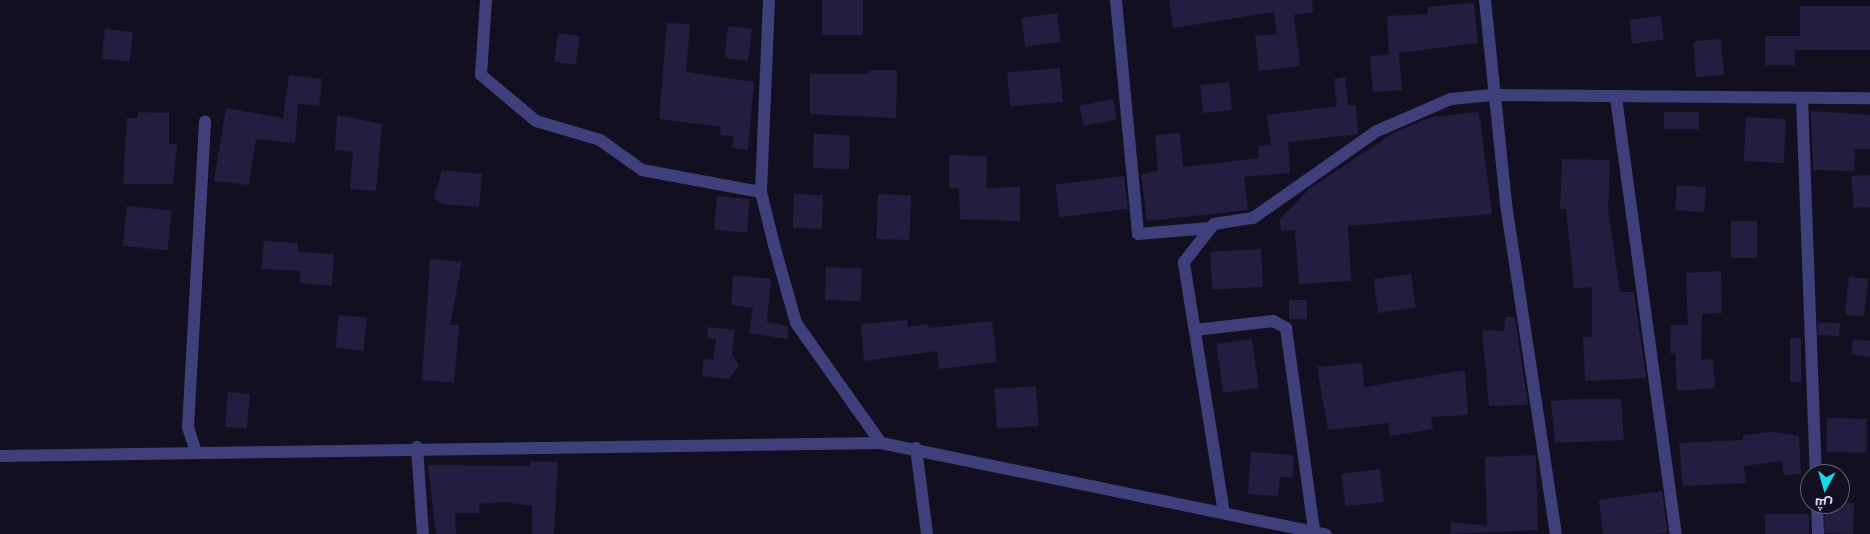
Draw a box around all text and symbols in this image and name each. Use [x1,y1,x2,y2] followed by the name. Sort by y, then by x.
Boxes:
[1800,464,1850,514] north arrow
[1814,494,1833,513] text: ش

